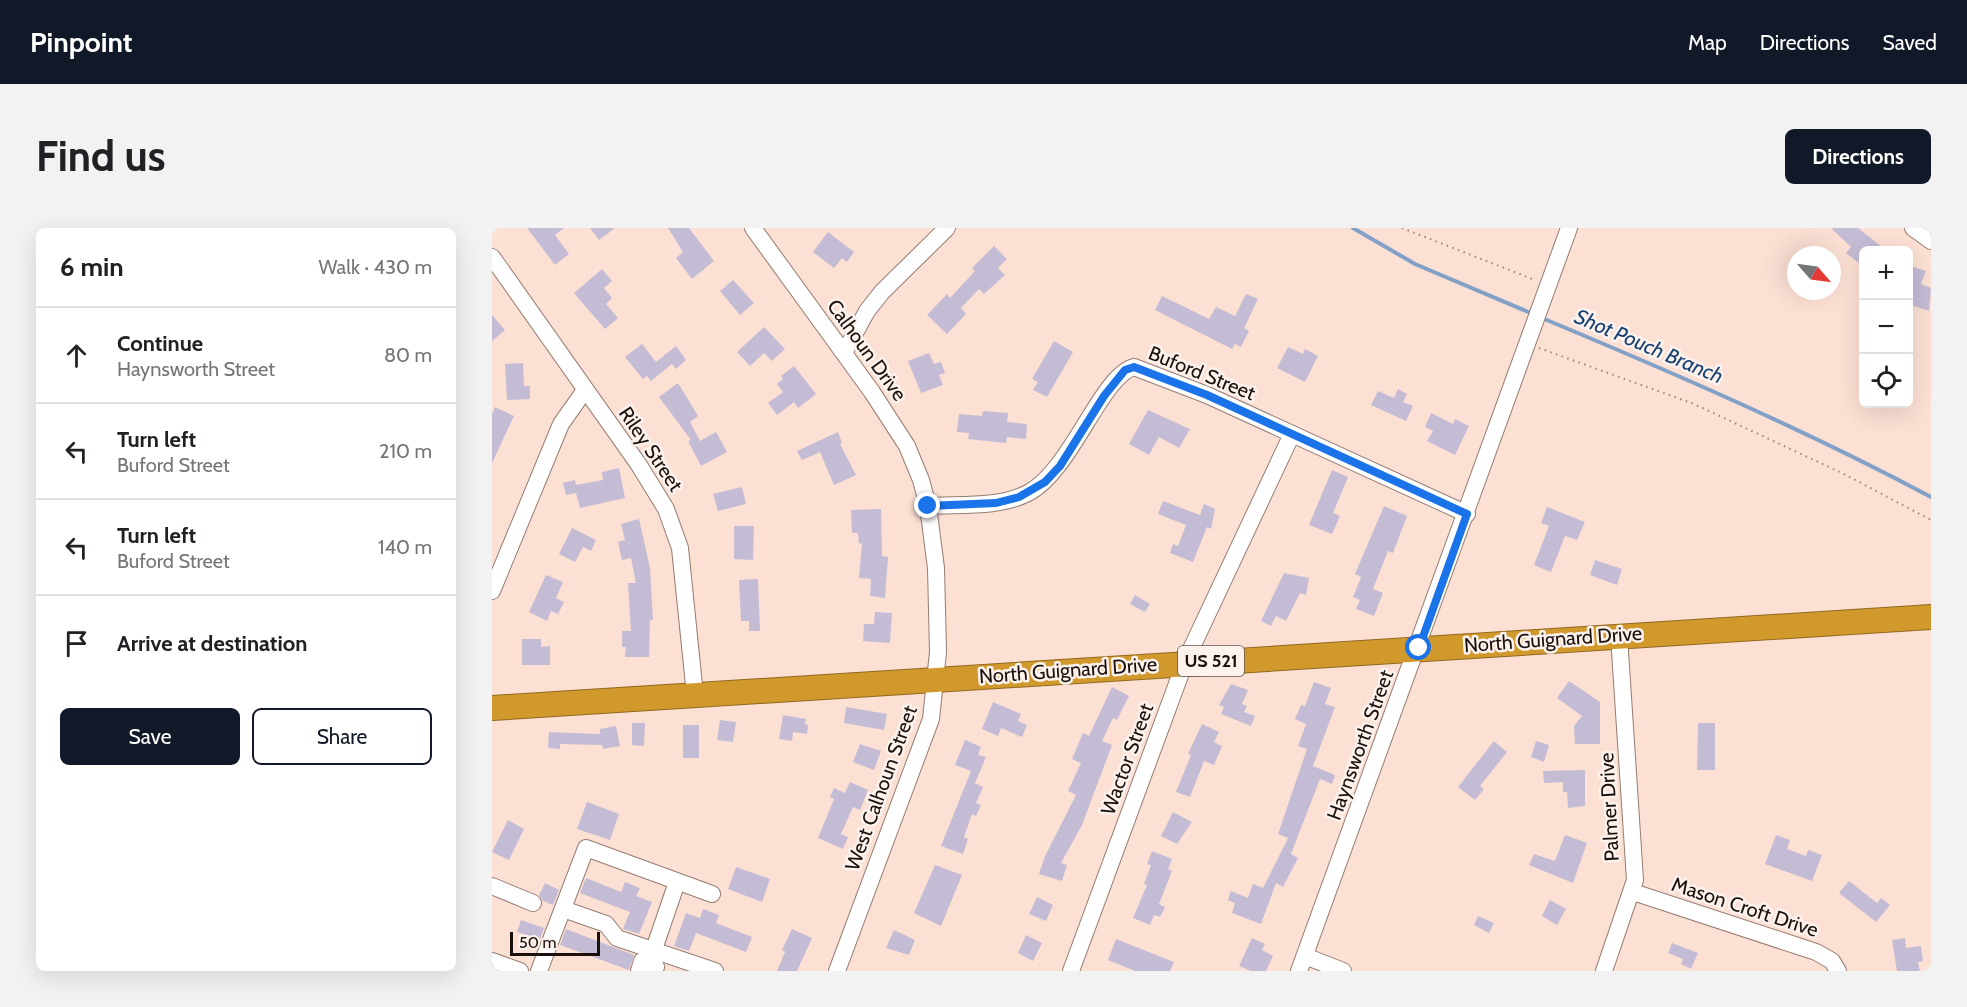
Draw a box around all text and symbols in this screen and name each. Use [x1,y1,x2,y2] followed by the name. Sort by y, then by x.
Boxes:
[30,25,132,59] text: Pinpoint
[1688,30,1727,55] text: Map
[1760,30,1849,55] text: Directions
[1882,30,1937,55] text: Saved
[1785,129,1931,184] button: Directions
[36,130,165,182] text: Find us
[1787,246,1841,300] north arrow
[1859,246,1913,408] map controls
[1859,246,1913,300] button: +
[60,251,124,283] text: 6 min
[318,255,432,279] text: Walk · 430 m
[822,295,912,405] street label: Calhoun Drive
[1859,300,1913,354] button: −
[1571,303,1727,389] water label: Shot Pouch Branch
[117,330,203,357] text: Continue
[60,339,93,372] icon: ahead
[1145,341,1259,405] street label: Buford Street
[384,343,432,367] text: 80 m
[1859,354,1913,408] button: locate
[117,357,275,381] text: Haynsworth Street
[614,402,688,496] street label: Riley Street
[117,426,196,453] text: Turn left
[60,435,93,468] icon: left
[379,439,432,463] text: 210 m
[117,453,230,477] text: Buford Street
[914,492,940,518] route end
[117,522,196,549] text: Turn left
[60,531,93,564] icon: left
[378,535,432,559] text: 140 m
[117,549,230,573] text: Buford Street
[1463,621,1643,657] street label: North Guignard Drive
[60,627,93,660] icon: arrive
[117,630,307,657] text: Arrive at destination
[1405,634,1431,660] route start
[1178,646,1244,676] road number: US 521
[978,652,1158,688] street label: North Guignard Drive
[1322,666,1398,823] street label: Haynsworth Street
[1096,700,1158,818] street label: Wactor Street
[840,702,922,874] street label: West Calhoun Street
[60,708,240,765] button: Save
[252,708,432,765] button: Share
[1594,752,1624,862] street label: Palmer Drive
[1669,872,1821,942] street label: Mason Croft Drive
[510,929,600,956] scale bar
[519,933,556,952] text: 50 m

